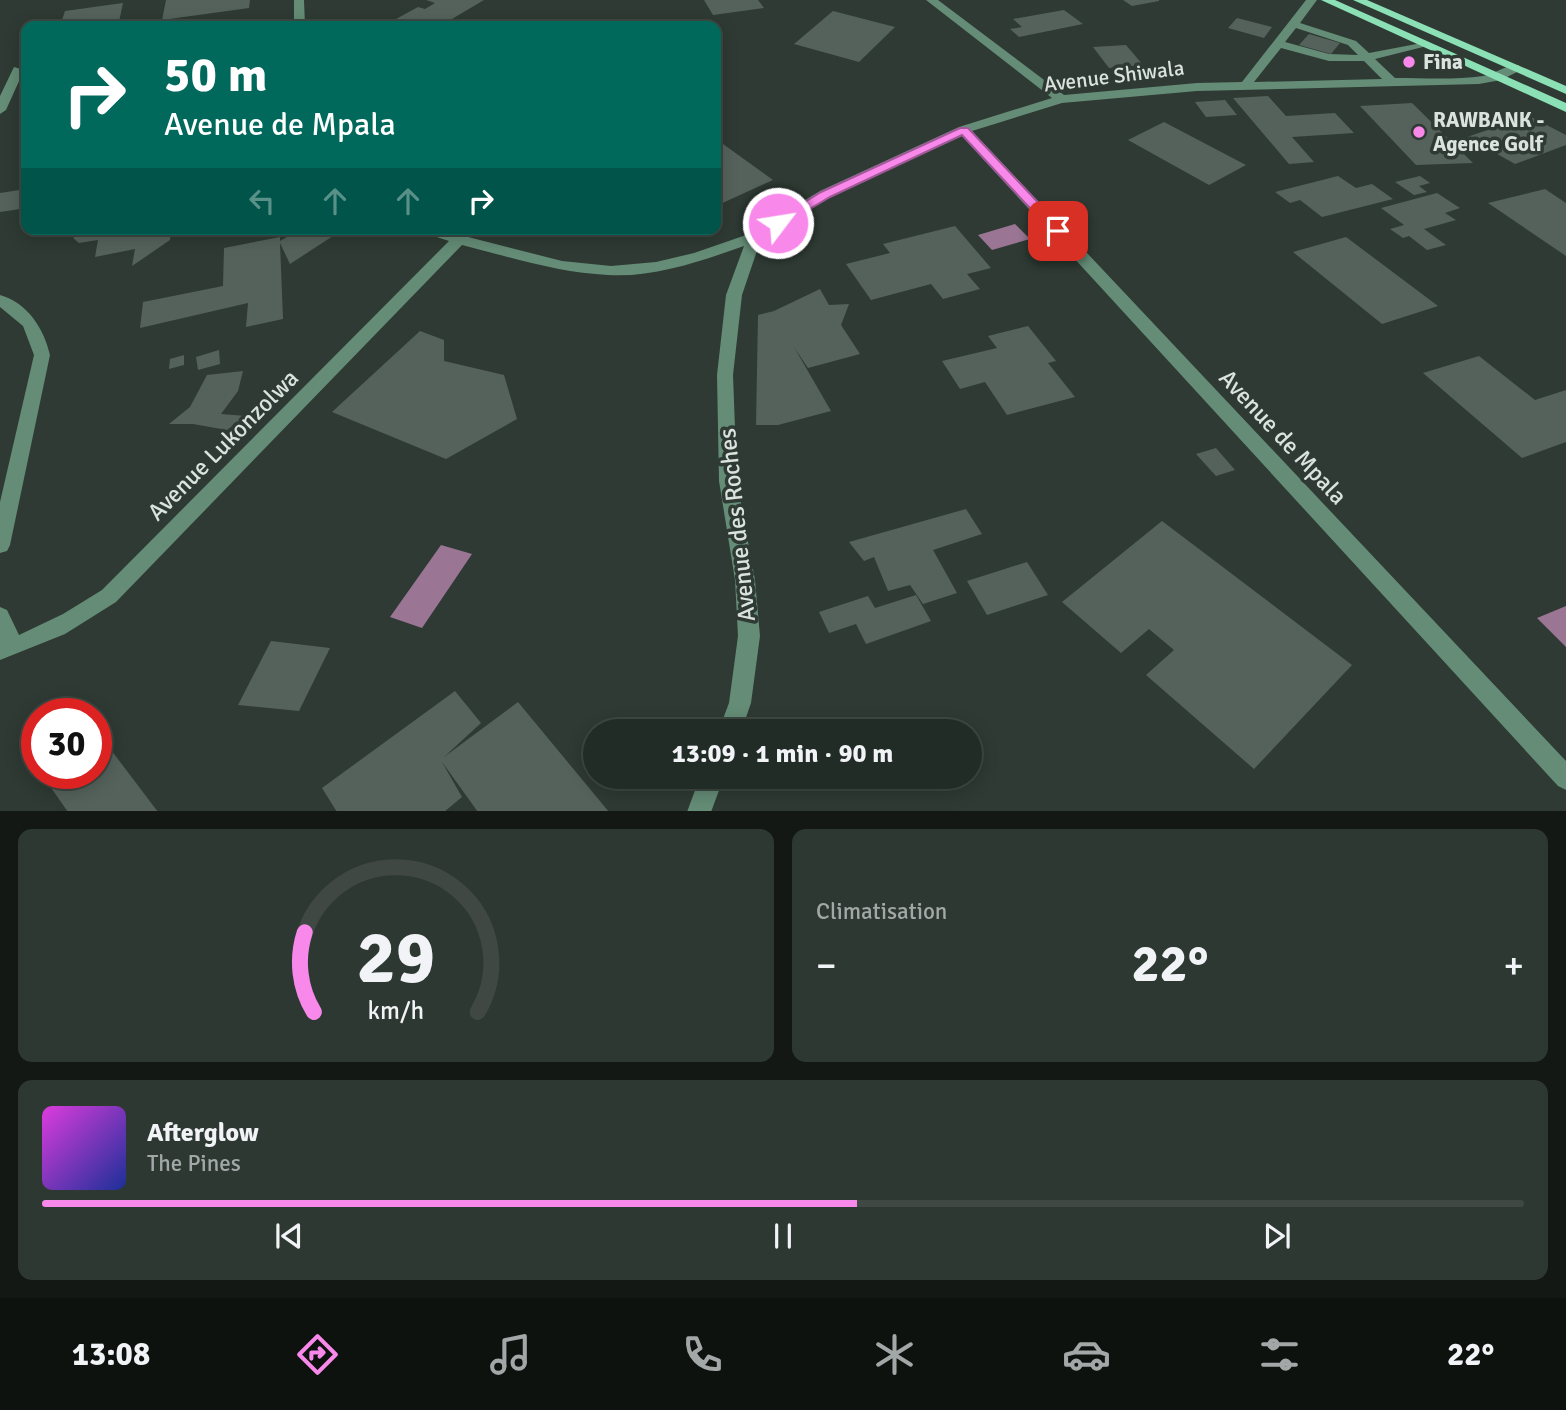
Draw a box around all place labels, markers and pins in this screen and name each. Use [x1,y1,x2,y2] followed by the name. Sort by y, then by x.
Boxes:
[1423,49,1463,75] place label: Fina
[1401,54,1417,70] marker: Fina
[1433,107,1544,157] place label: RAWBANK - Agence Golf
[1411,124,1427,140] marker: RAWBANK - Agence Golf
[1028,201,1088,261] pin

